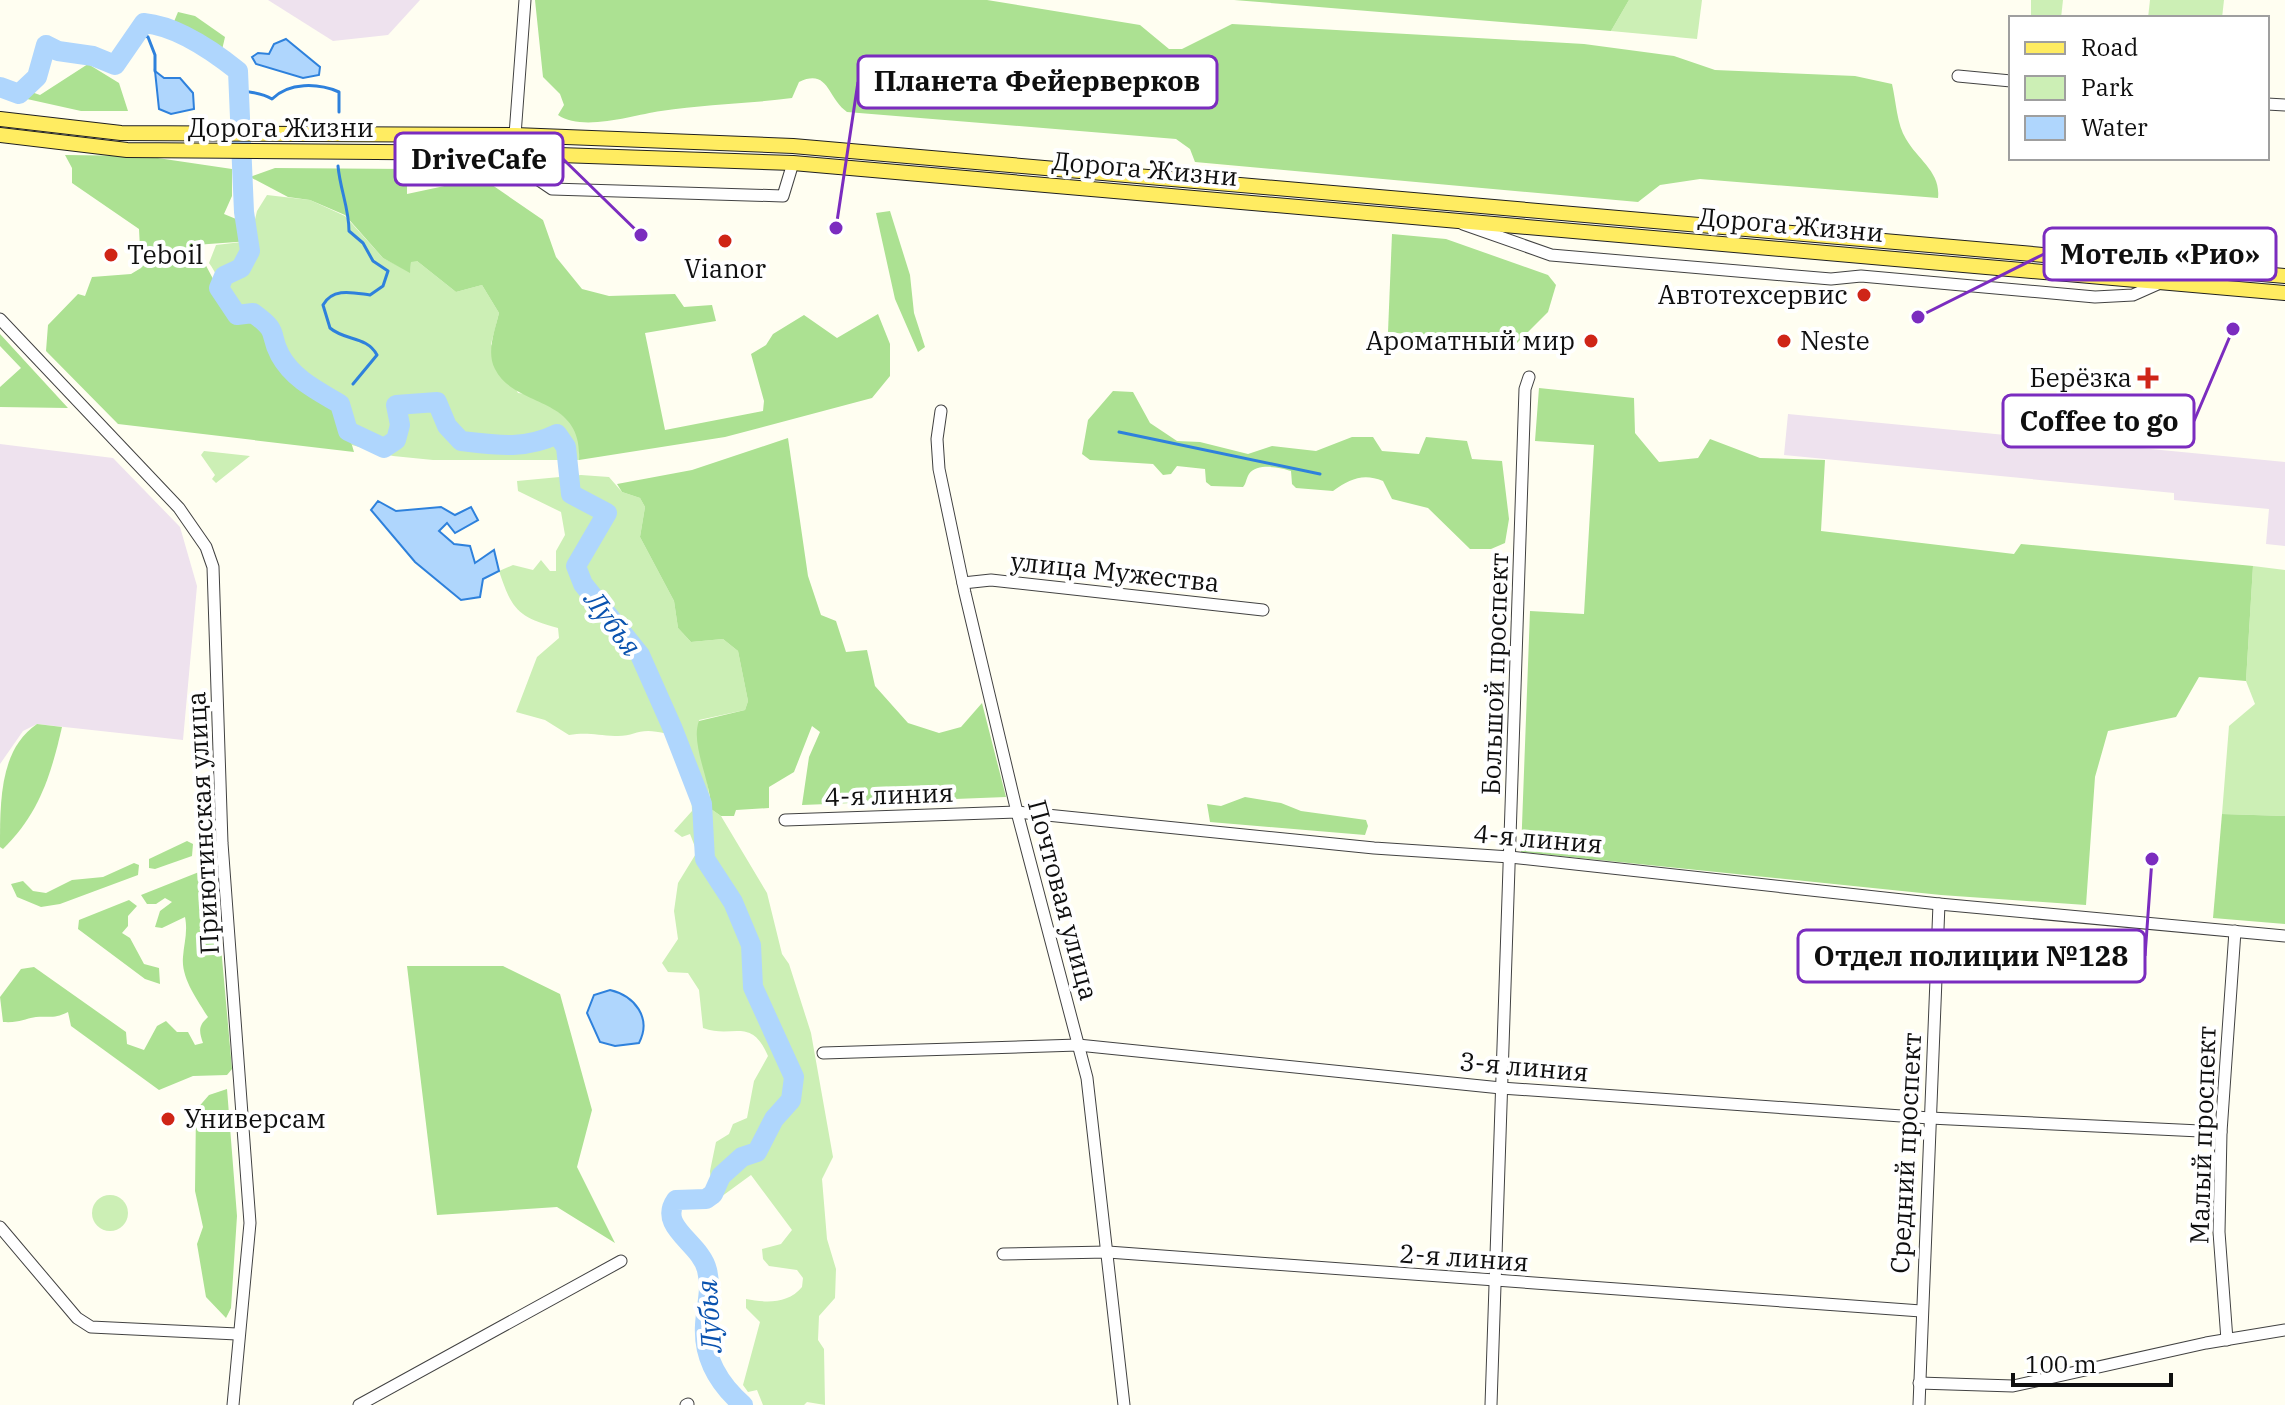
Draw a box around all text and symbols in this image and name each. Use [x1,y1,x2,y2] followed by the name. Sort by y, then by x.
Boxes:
[2009,16,2269,160] legend
[2081,31,2138,63] text: Road
[858,56,1217,108] callout: Планета Фейерверков
[874,62,1200,99] text: Планета Фейерверков
[2081,71,2133,103] text: Park
[188,110,374,144] street label: Дорога Жизни
[2081,111,2148,143] text: Water
[395,133,563,185] callout: DriveCafe
[411,140,547,177] text: DriveCafe
[1051,143,1239,193] street label: Дорога Жизни
[1697,199,1885,249] street label: Дорога Жизни
[2044,228,2276,280] callout: Мотель «Рио»
[716,232,734,250] marker: Vianor
[2060,235,2260,272] text: Мотель «Рио»
[127,237,203,271] place label: Teboil
[102,246,120,264] marker: Teboil
[684,251,766,285] place label: Vianor
[1658,277,1848,311] place label: Автотехсервис
[1855,286,1873,304] marker: Автотехсервис
[1366,323,1575,357] place label: Ароматный мир
[1800,323,1870,357] place label: Neste
[1582,332,1600,350] marker: Ароматный мир
[1775,332,1793,350] marker: Neste
[2029,360,2132,394] place label: Берёзка
[2139,369,2157,387] marker: Берёзка
[2003,395,2194,447] callout: Coffee to go
[2020,402,2178,439] text: Coffee to go
[1009,543,1221,599] street label: улица Мужества
[1473,552,1515,796] street label: Большой проспект
[575,581,650,663] water label: Лубья
[178,691,226,955] street label: Приютинская улица
[824,775,954,813] street label: 4-я линия
[1021,796,1107,1004] street label: Почтовая улица
[1472,815,1604,861] street label: 4-я линия
[1798,930,2145,982] callout: Отдел полиции №128
[1814,937,2128,974] text: Отдел полиции №128
[2181,1025,2223,1245] street label: Малый проспект
[1882,1031,1928,1274] street label: Средний проспект
[1458,1043,1590,1089] street label: 3-я линия
[184,1101,326,1135] place label: Универсам
[159,1110,177,1128] marker: Универсам
[1398,1236,1530,1278] street label: 2-я линия
[687,1278,730,1356] water label: Лубья
[2013,1337,2171,1387] scale bar
[2025,1348,2097,1380] text: 100 m

